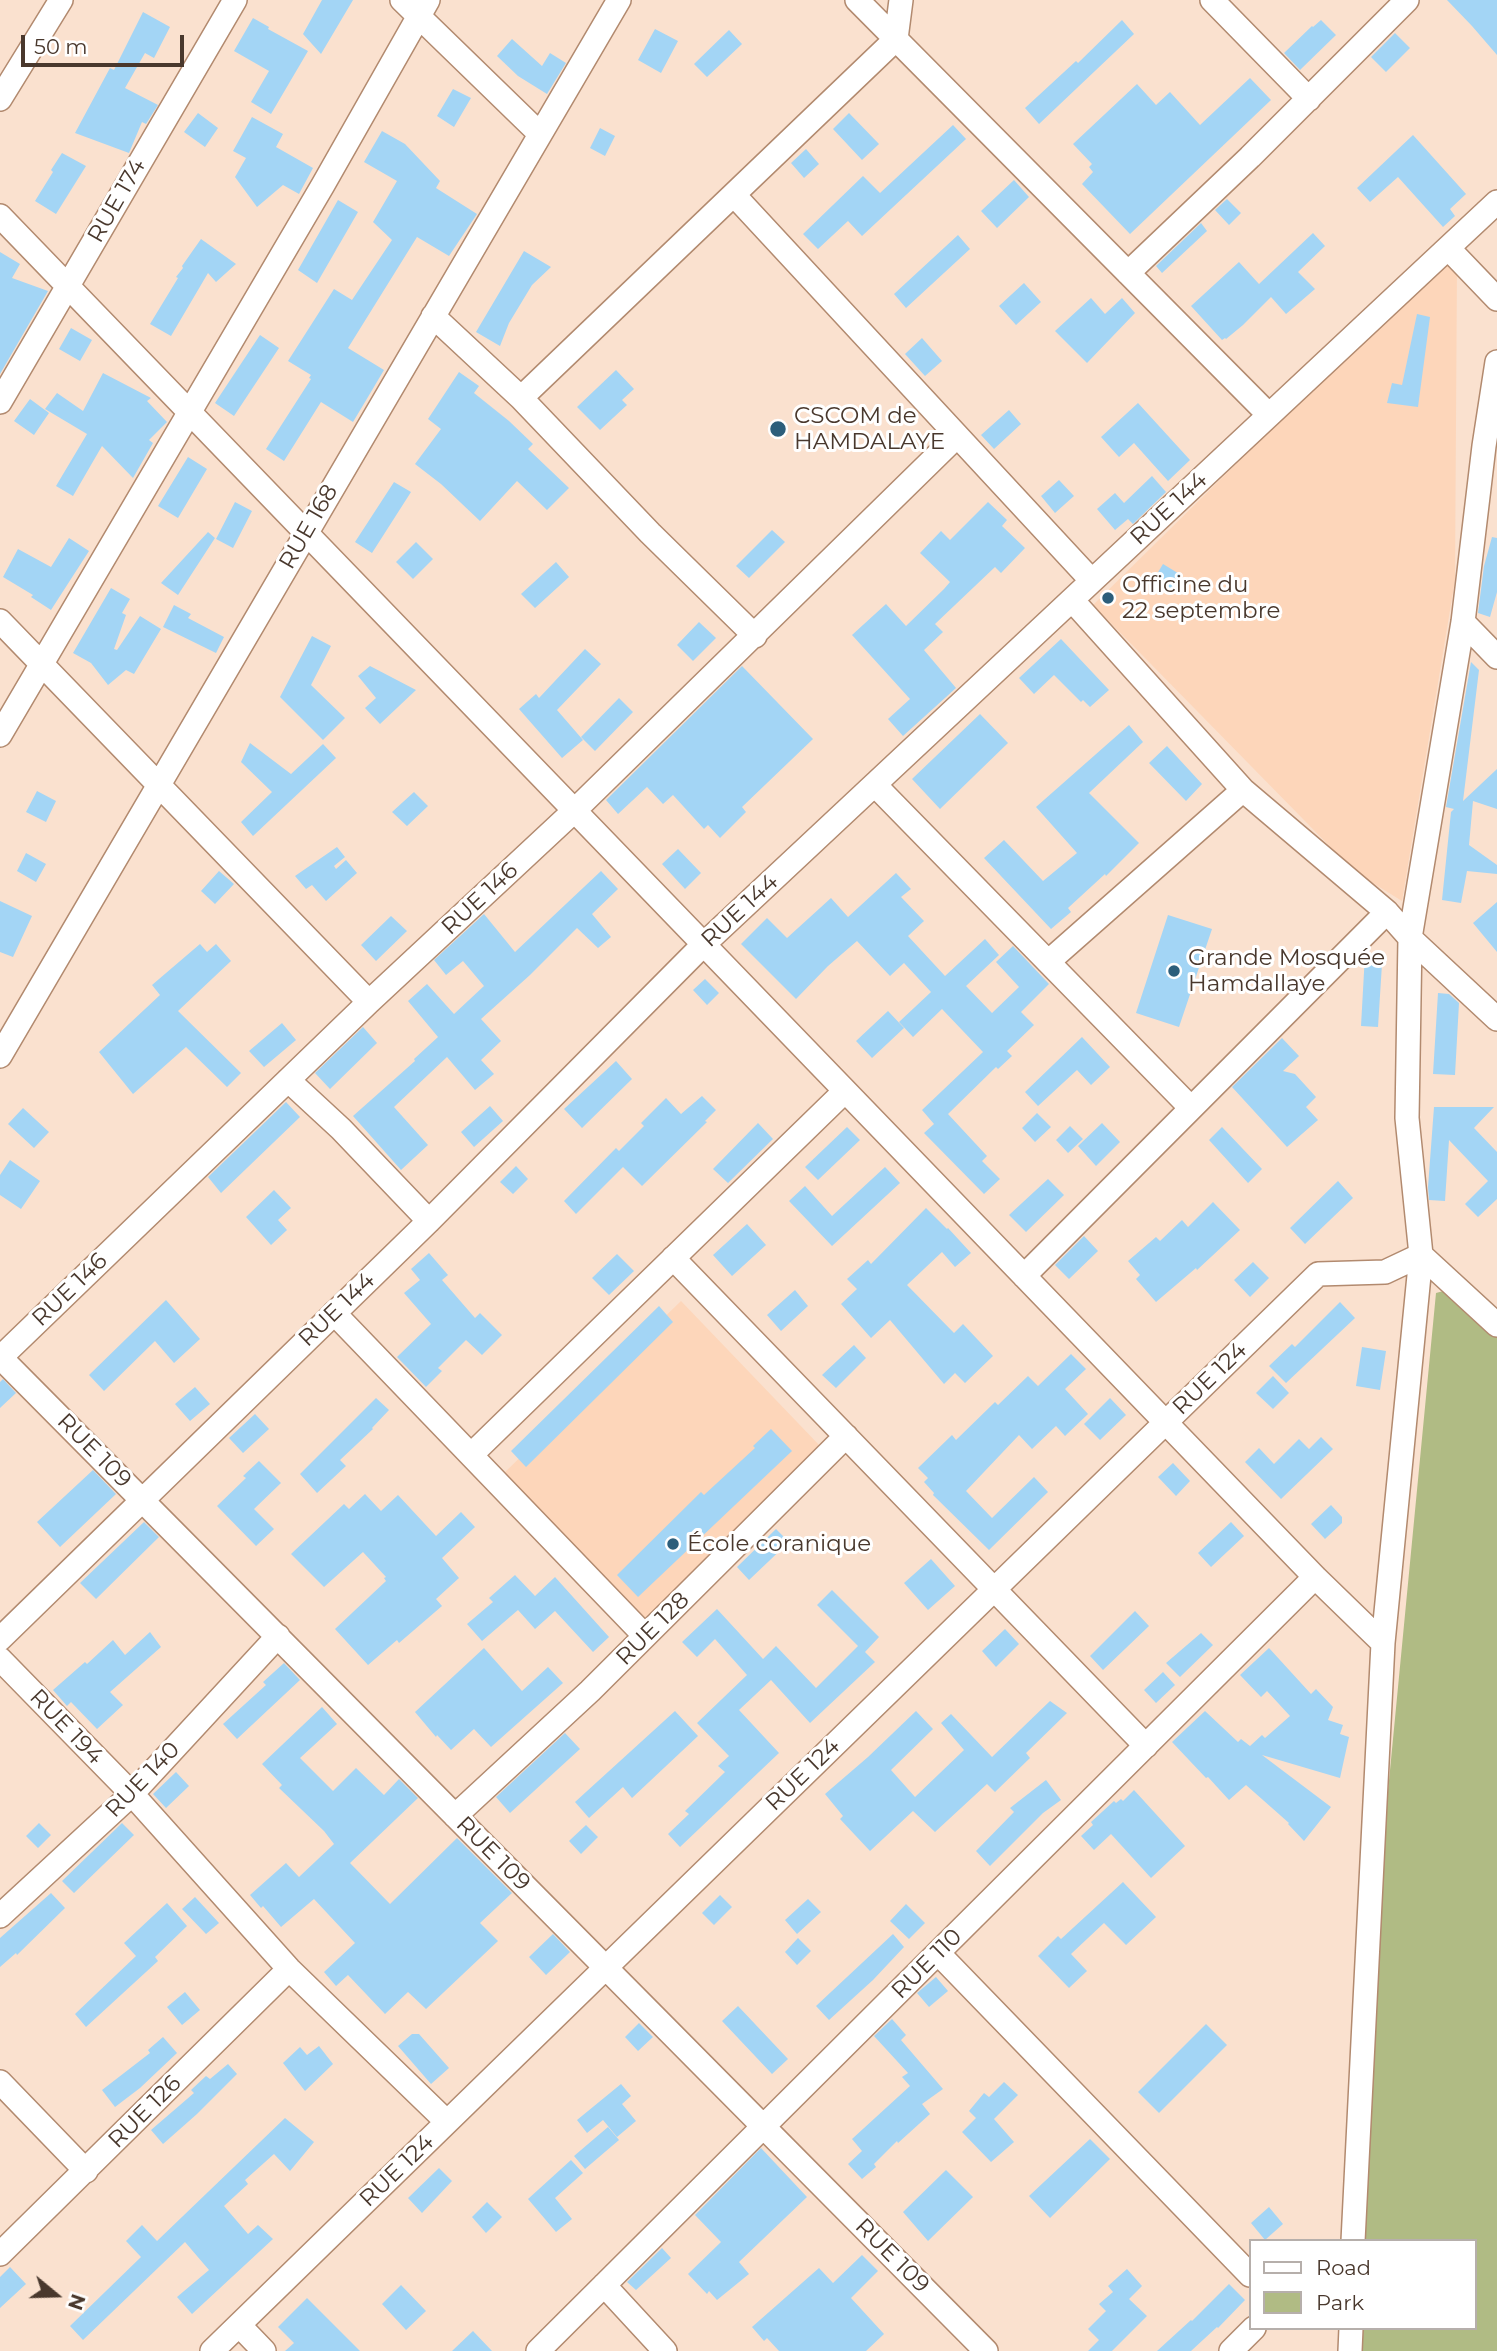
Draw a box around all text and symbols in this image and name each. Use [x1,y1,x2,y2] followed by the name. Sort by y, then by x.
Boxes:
[24,21,187,65] scale bar
[34,34,88,59] text: 50 m
[82,154,152,248] street label: RUE 174
[794,402,945,456] place label: CSCOM de HAMDALAYE
[768,419,788,439] marker: CSCOM de HAMDALAYE
[1125,467,1213,551] street label: RUE 144
[274,480,344,574] street label: RUE 168
[1122,571,1280,625] place label: Officine du 22 septembre
[1100,590,1116,606] marker: Officine du 22 septembre
[436,857,524,941] street label: RUE 146
[696,869,784,953] street label: RUE 144
[1188,944,1385,998] place label: Grande Mosquée Hamdallaye
[1166,963,1182,979] marker: Grande Mosquée Hamdallaye
[27,1248,113,1332] street label: RUE 146
[293,1267,381,1353] street label: RUE 144
[1167,1337,1253,1421] street label: RUE 124
[51,1408,137,1494] street label: RUE 109
[687,1530,871,1558] place label: École coranique
[665,1536,681,1552] marker: École coranique
[611,1587,695,1671] street label: RUE 128
[24,1684,108,1770] street label: RUE 194
[760,1733,846,1817] street label: RUE 124
[100,1736,186,1824] street label: RUE 140
[450,1811,536,1897] street label: RUE 109
[886,1923,968,2005] street label: RUE 110
[103,2070,187,2154] street label: RUE 126
[354,2129,440,2213] street label: RUE 124
[849,2213,935,2299] street label: RUE 109
[1248,2239,1476,2330] legend
[1316,2255,1371,2280] text: Road
[21,2260,91,2330] north arrow
[1316,2290,1364,2315] text: Park
[63,2291,90,2313] text: N

